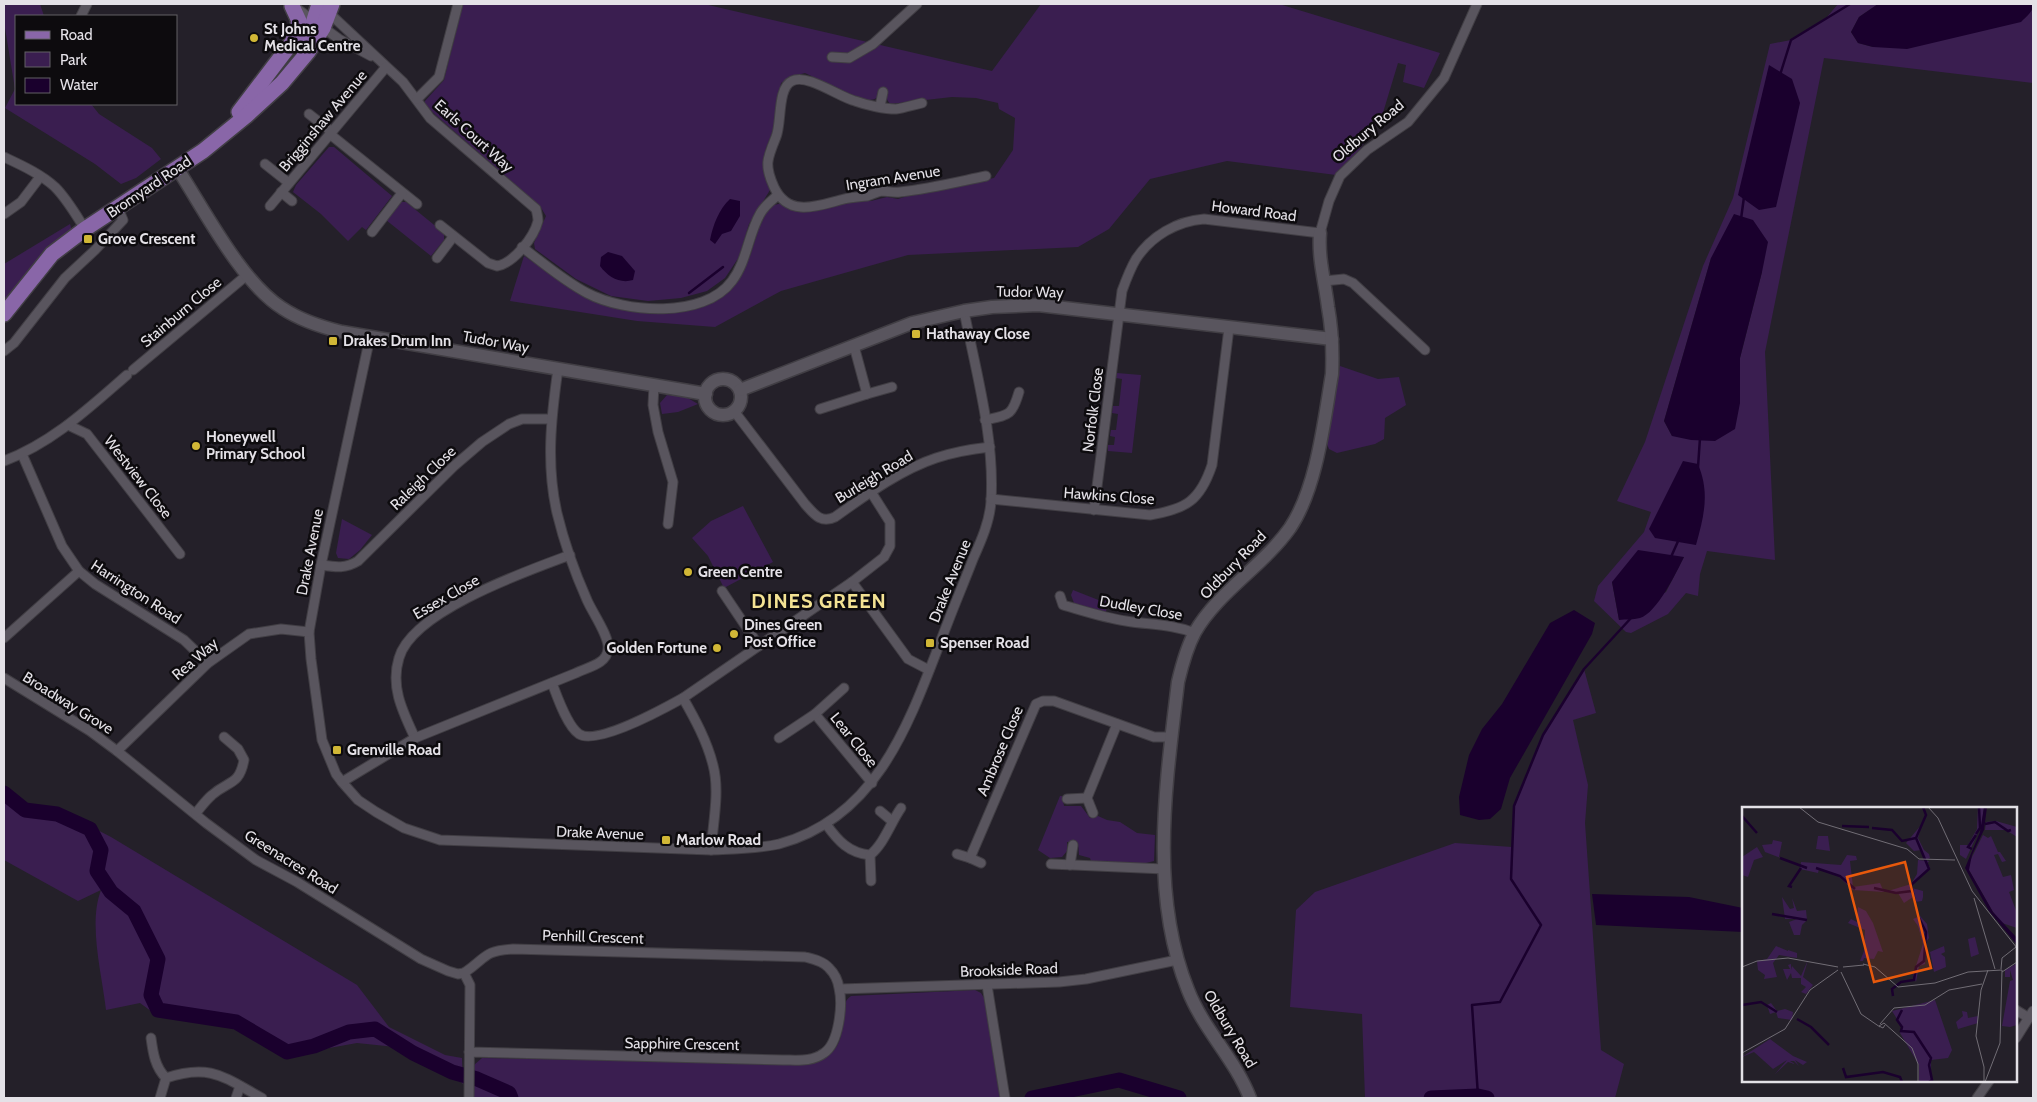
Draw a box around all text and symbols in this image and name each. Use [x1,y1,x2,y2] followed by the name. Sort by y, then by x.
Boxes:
[15,15,178,105] legend
[264,20,361,55] place label: St Johns Medical Centre
[60,26,93,44] text: Road
[248,32,260,44] marker: St Johns Medical Centre
[60,51,87,69] text: Park
[275,66,371,175] street label: Brigginshaw Avenue
[60,76,98,94] text: Water
[431,96,517,176] street label: Earls Court Way
[1329,96,1407,166] street label: Oldbury Road
[103,152,195,222] street label: Bromyard Road
[844,162,942,194] street label: Ingram Avenue
[1211,197,1297,225] street label: Howard Road
[98,230,195,248] place label: Grove Crescent
[82,233,94,245] marker: Grove Crescent
[137,273,225,351] street label: Stainburn Close
[996,282,1064,302] street label: Tudor Way
[926,325,1030,343] place label: Hathaway Close
[461,327,531,357] street label: Tudor Way
[910,328,922,340] marker: Hathaway Close
[343,332,451,350] place label: Drakes Drum Inn
[327,335,339,347] marker: Drakes Drum Inn
[1079,366,1107,453] street label: Norfolk Close
[206,428,305,463] place label: Honeywell Primary School
[100,432,176,522] street label: Westview Close
[190,440,202,452] marker: Honeywell Primary School
[386,442,460,514] street label: Raleigh Close
[832,447,916,507] street label: Burleigh Road
[1063,484,1155,508] street label: Hawkins Close
[293,507,327,597] street label: Drake Avenue
[1196,527,1270,603] street label: Oldbury Road
[925,537,975,625] street label: Drake Avenue
[88,556,184,628] street label: Harrington Road
[698,563,783,581] place label: Green Centre
[682,566,694,578] marker: Green Centre
[410,571,483,623] street label: Essex Close
[751,589,887,613] district label: DINES GREEN
[1098,592,1184,624] street label: Dudley Close
[744,616,822,651] place label: Dines Green Post Office
[728,628,740,640] marker: Dines Green Post Office
[168,634,222,684] street label: Rea Way
[940,634,1029,652] place label: Spenser Road
[924,637,936,649] marker: Spenser Road
[606,639,707,657] place label: Golden Fortune
[711,642,723,654] marker: Golden Fortune
[19,668,117,738] street label: Broadway Grove
[973,703,1027,799] street label: Ambrose Close
[826,709,882,771] street label: Lear Close
[347,741,441,759] place label: Grenville Road
[331,744,343,756] marker: Grenville Road
[1742,807,2017,1082] inset map
[556,822,644,844] street label: Drake Avenue
[241,826,341,898] street label: Greenacres Road
[676,831,761,849] place label: Marlow Road
[660,834,672,846] marker: Marlow Road
[542,926,644,948] street label: Penhill Crescent
[960,959,1058,981] street label: Brookside Road
[1200,987,1260,1071] street label: Oldbury Road
[624,1034,740,1054] street label: Sapphire Crescent

